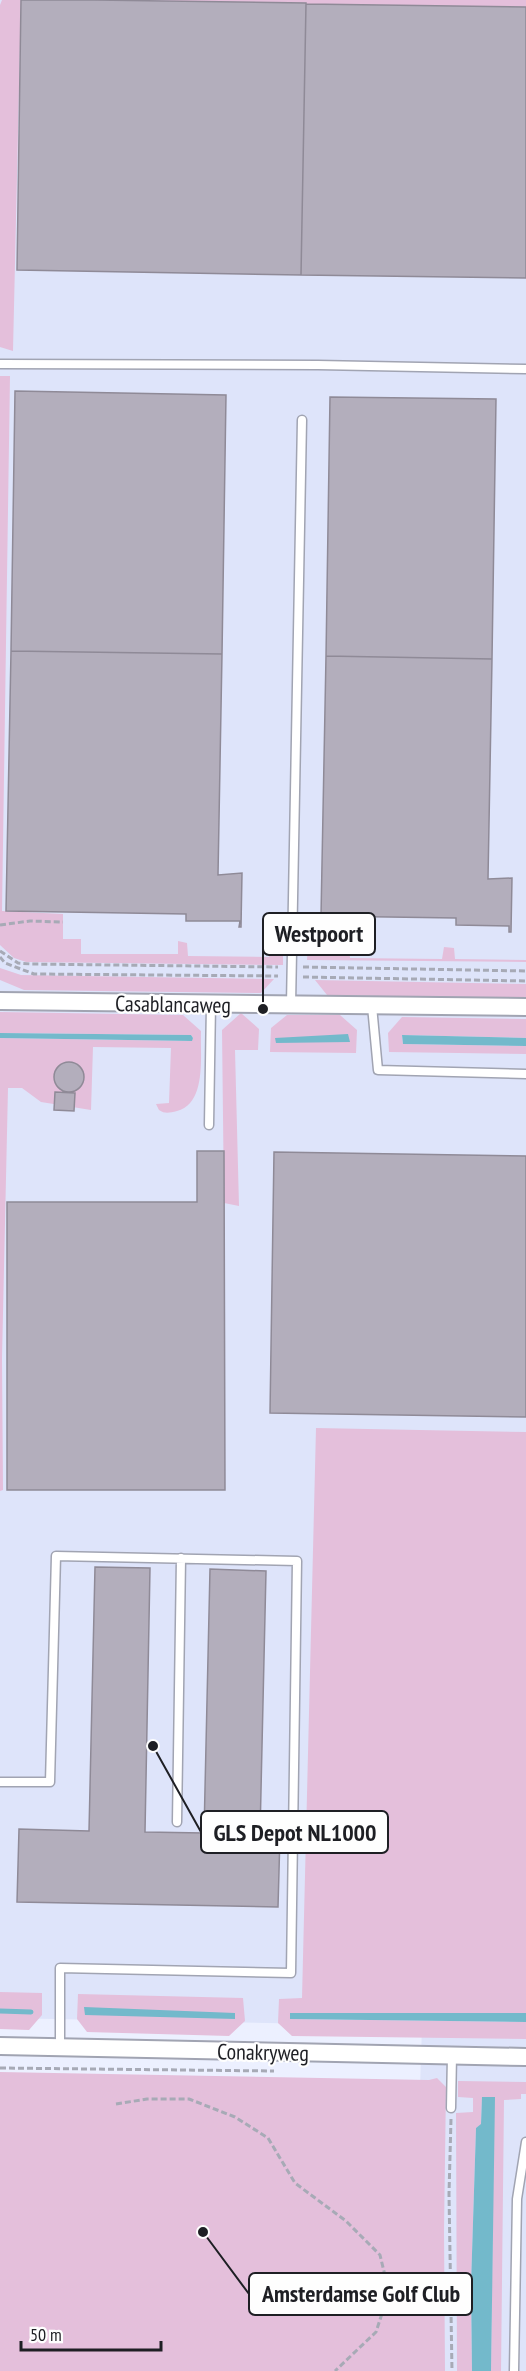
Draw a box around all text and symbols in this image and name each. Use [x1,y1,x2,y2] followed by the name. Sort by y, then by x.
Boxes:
[263,913,375,955] callout: Westpoort
[274,918,363,949] text: Westpoort
[115,989,231,1019] street label: Casablancaweg
[201,1811,388,1853] callout: GLS Depot NL1000
[213,1817,377,1848] text: GLS Depot NL1000
[217,2037,309,2067] street label: Conakryweg
[249,2273,472,2315] callout: Amsterdamse Golf Club
[261,2278,460,2309] text: Amsterdamse Golf Club
[21,2314,160,2352] scale bar
[30,2323,62,2346] text: 50 m

